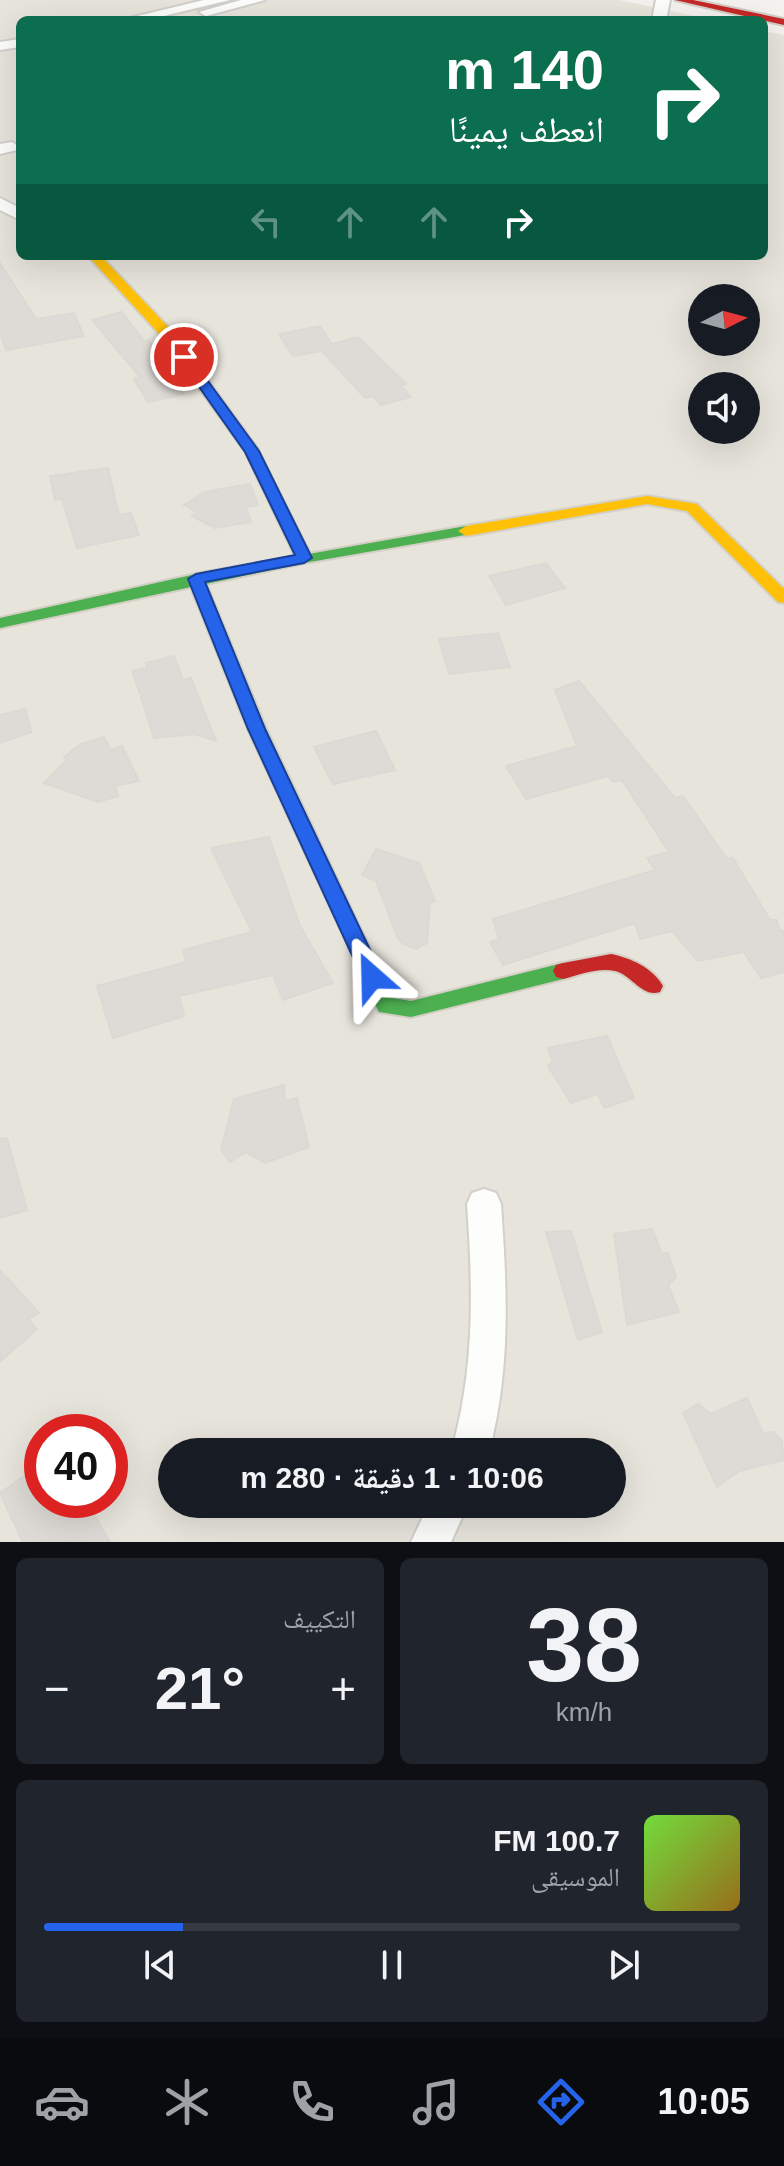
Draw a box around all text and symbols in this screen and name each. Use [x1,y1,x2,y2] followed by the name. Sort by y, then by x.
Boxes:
[445,38,604,101] text: 140 m
[632,48,736,152] icon: right
[449,109,604,150] text: انعطف يمينًا
[244,200,288,244] icon: left
[328,200,372,244] icon: ahead
[412,200,456,244] icon: ahead
[496,200,540,244] icon: right
[688,284,760,356] north arrow
[688,284,760,444] map controls
[150,323,218,391] pin
[162,335,206,379] icon: arrive
[688,372,760,444] button: sound
[330,935,414,1019] position arrow
[24,1414,128,1518] speed limit sign: 40
[240,1461,544,1494] text: 10:06 · 1 دقيقة · 280 m
[526,1587,642,1703] text: 38
[283,1604,356,1634] text: التكييف
[155,1655,245,1722] text: 21°
[44,1664,70,1713] text: −
[330,1664,356,1713] text: +
[556,1697,612,1727] text: km/h
[493,1824,620,1857] text: 100.7 FM
[531,1862,620,1892] text: الموسيقى
[138,1943,182,1987] icon: previous
[370,1943,414,1987] icon: pause
[602,1943,646,1987] icon: next
[34,2074,90,2130] icon: car
[159,2074,215,2130] icon: climate
[284,2074,340,2130] icon: phone
[408,2074,464,2130] icon: music
[533,2074,589,2130] icon: directions
[658,2081,750,2122] text: 10:05

